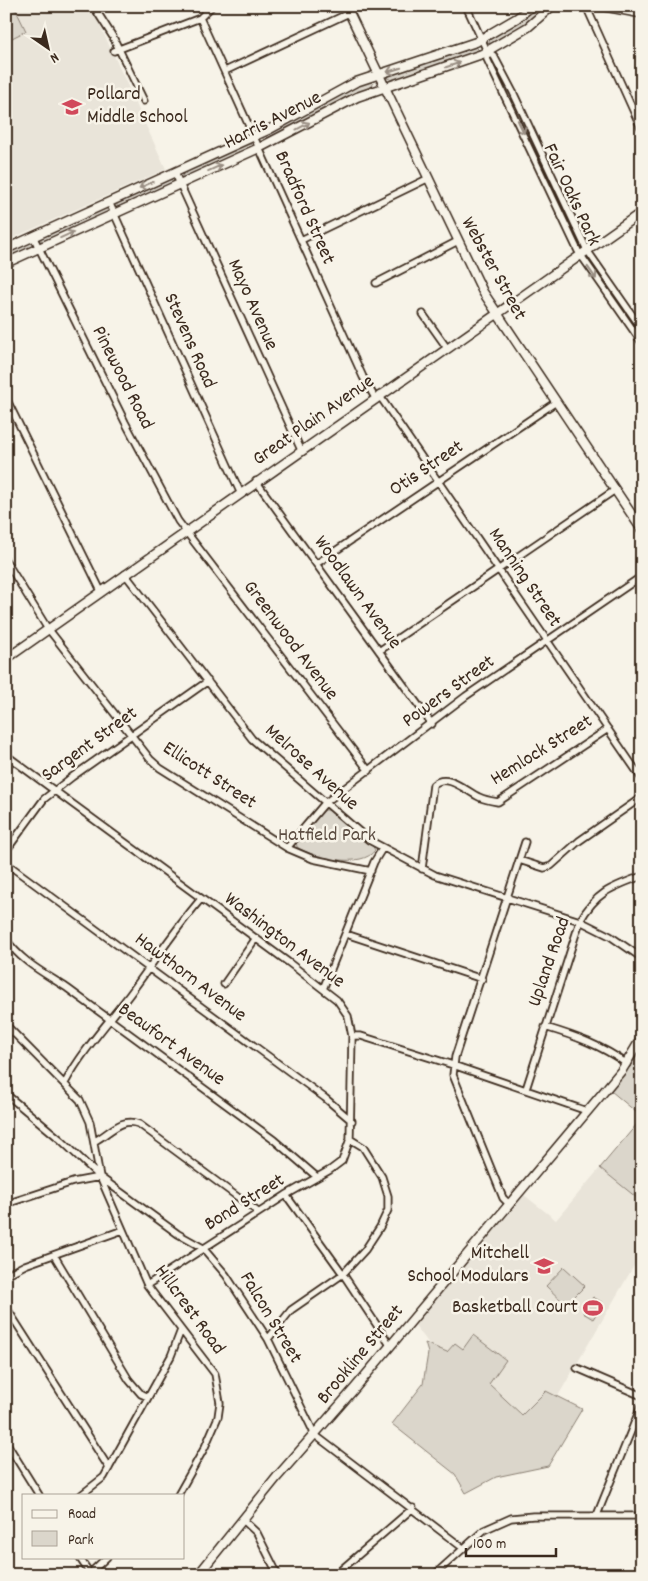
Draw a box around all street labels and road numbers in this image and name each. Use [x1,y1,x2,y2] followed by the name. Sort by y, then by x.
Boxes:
[219,84,327,158] street label: Harris Avenue
[535,139,607,251] street label: Fair Oaks Park
[266,147,342,269] street label: Bradford Street
[453,212,533,326] street label: Webster Street
[219,255,285,355] street label: Mayo Avenue
[156,289,222,393] street label: Stevens Road
[84,321,160,435] street label: Pinewood Road
[247,368,381,474] street label: Great Plain Avenue
[384,434,470,504] street label: Otis Street
[480,523,568,633] street label: Manning Street
[306,530,408,656] street label: Woodlawn Avenue
[236,575,345,707] street label: Greenwood Avenue
[397,649,501,735] street label: Powers Street
[36,700,144,790] street label: Sargent Street
[485,708,599,794] street label: Hemlock Street
[258,718,364,818] street label: Melrose Avenue
[156,735,262,817] street label: Ellicott Street
[218,886,350,996] street label: Washington Avenue
[522,913,578,1011] street label: Upland Road
[128,927,252,1030] street label: Hawthorn Avenue
[112,997,230,1094] street label: Beaufort Avenue
[199,1167,291,1239] street label: Bond Street
[147,1259,231,1361] street label: Hillcrest Road
[232,1267,308,1369] street label: Falcon Street
[311,1299,411,1411] street label: Brookline Street

